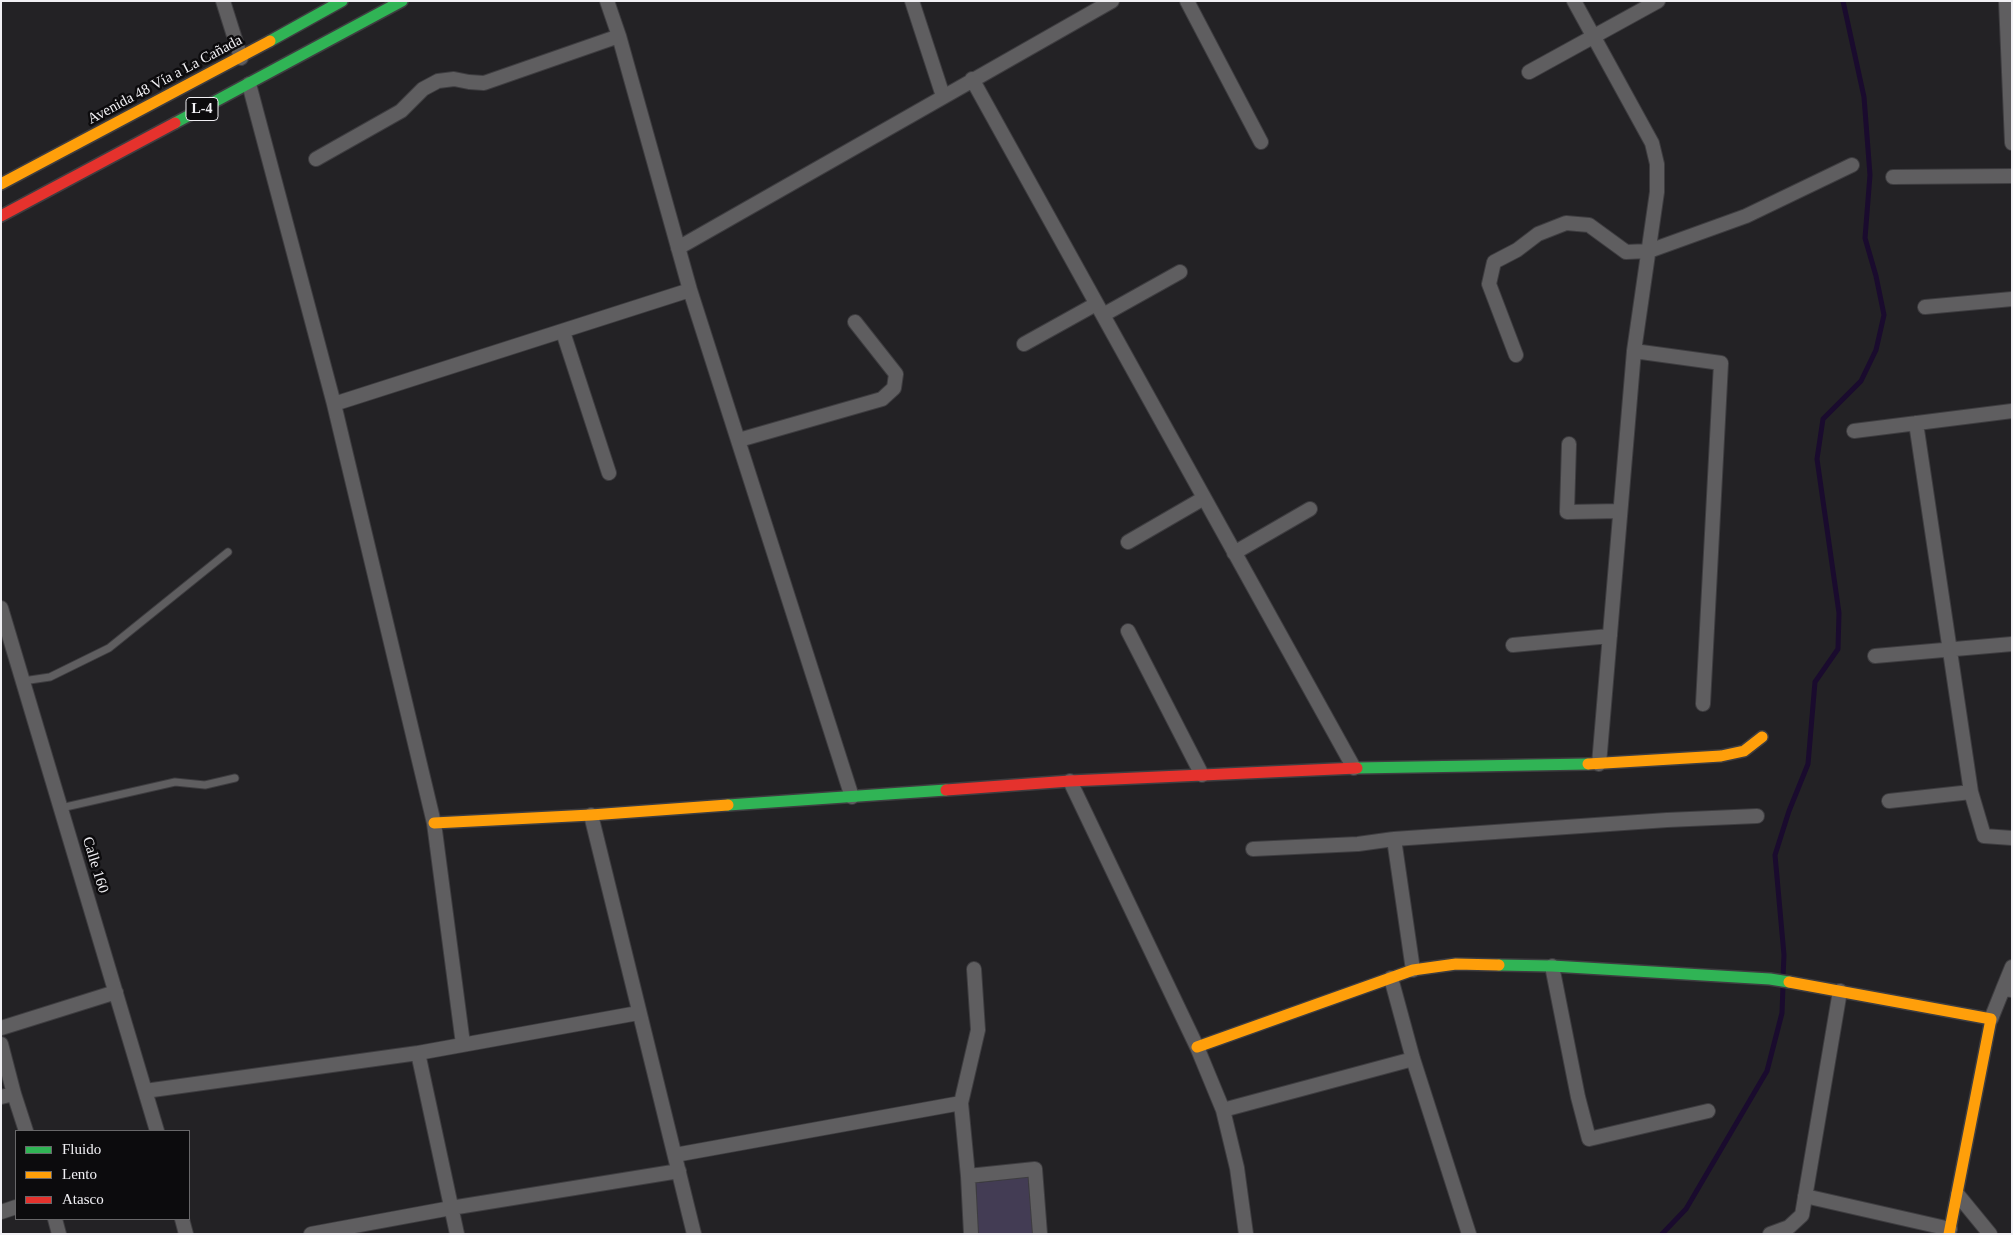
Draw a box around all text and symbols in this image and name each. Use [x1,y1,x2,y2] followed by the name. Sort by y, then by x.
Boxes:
[85,32,245,128] street label: Avenida 48 Vía a La Cañada
[186,98,218,120] road number: L-4
[78,835,112,895] street label: Calle 160
[15,1130,190,1220] legend
[62,1141,101,1157] text: Fluido
[62,1166,97,1182] text: Lento
[62,1191,104,1207] text: Atasco

